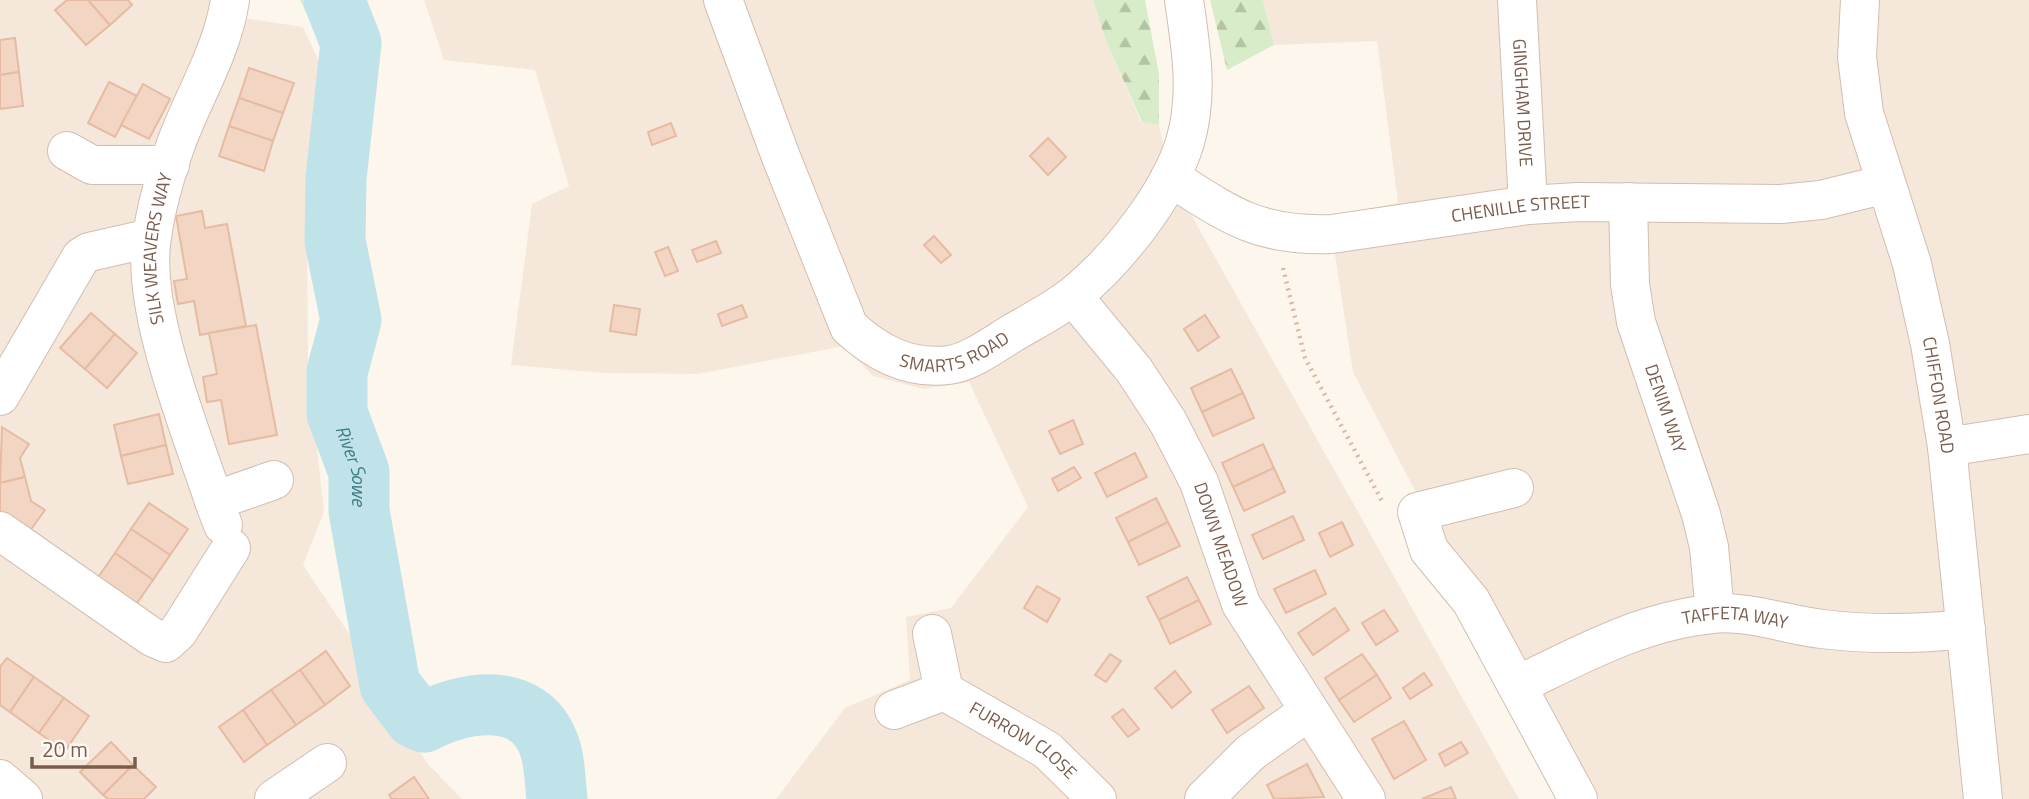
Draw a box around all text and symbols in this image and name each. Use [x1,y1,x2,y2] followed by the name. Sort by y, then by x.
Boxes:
[1506,38,1540,168] street label: GINGHAM DRIVE
[136,169,179,327] street label: SILK WEAVERS WAY
[1449,188,1591,229] street label: CHENILLE STREET
[896,324,1014,379] street label: SMARTS ROAD
[1916,334,1962,455] street label: CHIFFON ROAD
[1638,360,1694,457] street label: DENIM WAY
[329,421,375,507] water label: River Sowe
[1187,478,1255,611] street label: DOWN MEADOW
[1680,599,1791,636] street label: TAFFETA WAY
[965,694,1083,785] street label: FURROW CLOSE
[32,726,135,770] scale bar
[42,733,88,765] text: 20 m

